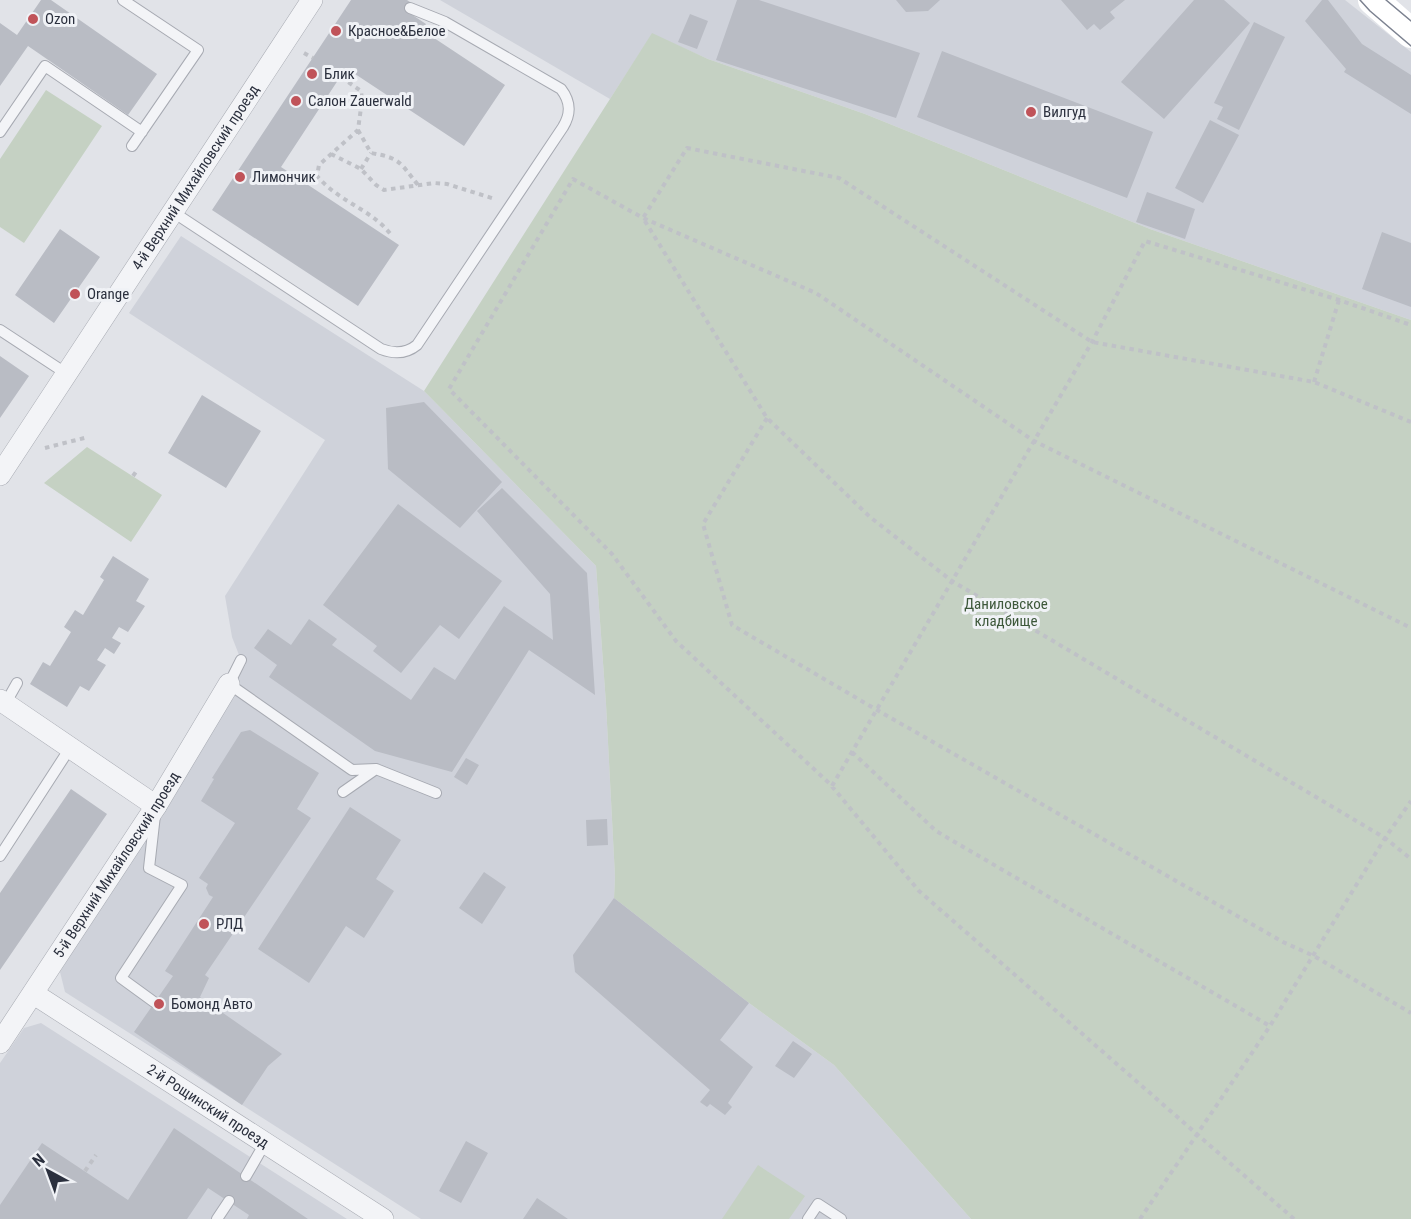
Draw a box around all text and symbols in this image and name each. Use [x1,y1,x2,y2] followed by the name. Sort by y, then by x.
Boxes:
[45,10,75,28] place label: Ozon
[26,12,40,26] marker: Ozon
[348,22,446,40] place label: Красное&Белое
[329,24,343,38] marker: Красное&Белое
[324,65,355,83] place label: Блик
[305,67,319,81] marker: Блик
[128,81,263,274] street label: 4-й Верхний Михайловский проезд
[308,92,412,110] place label: Салон Zauerwald
[289,94,303,108] marker: Салон Zauerwald
[1043,103,1086,121] place label: Вилгуд
[1024,105,1038,119] marker: Вилгуд
[252,168,316,186] place label: Лимончик
[233,170,247,184] marker: Лимончик
[87,285,129,303] place label: Orange
[68,287,82,301] marker: Orange
[964,595,1048,630] park label: Даниловское кладбище
[50,768,183,961] street label: 5-й Верхний Михайловский проезд
[216,915,243,933] place label: РЛД
[197,917,211,931] marker: РЛД
[171,995,253,1013] place label: Бомонд Авто
[152,997,166,1011] marker: Бомонд Авто
[144,1060,272,1152] street label: 2-й Рощинский проезд
[18,1141,78,1201] north arrow
[29,1150,48,1170] text: N

